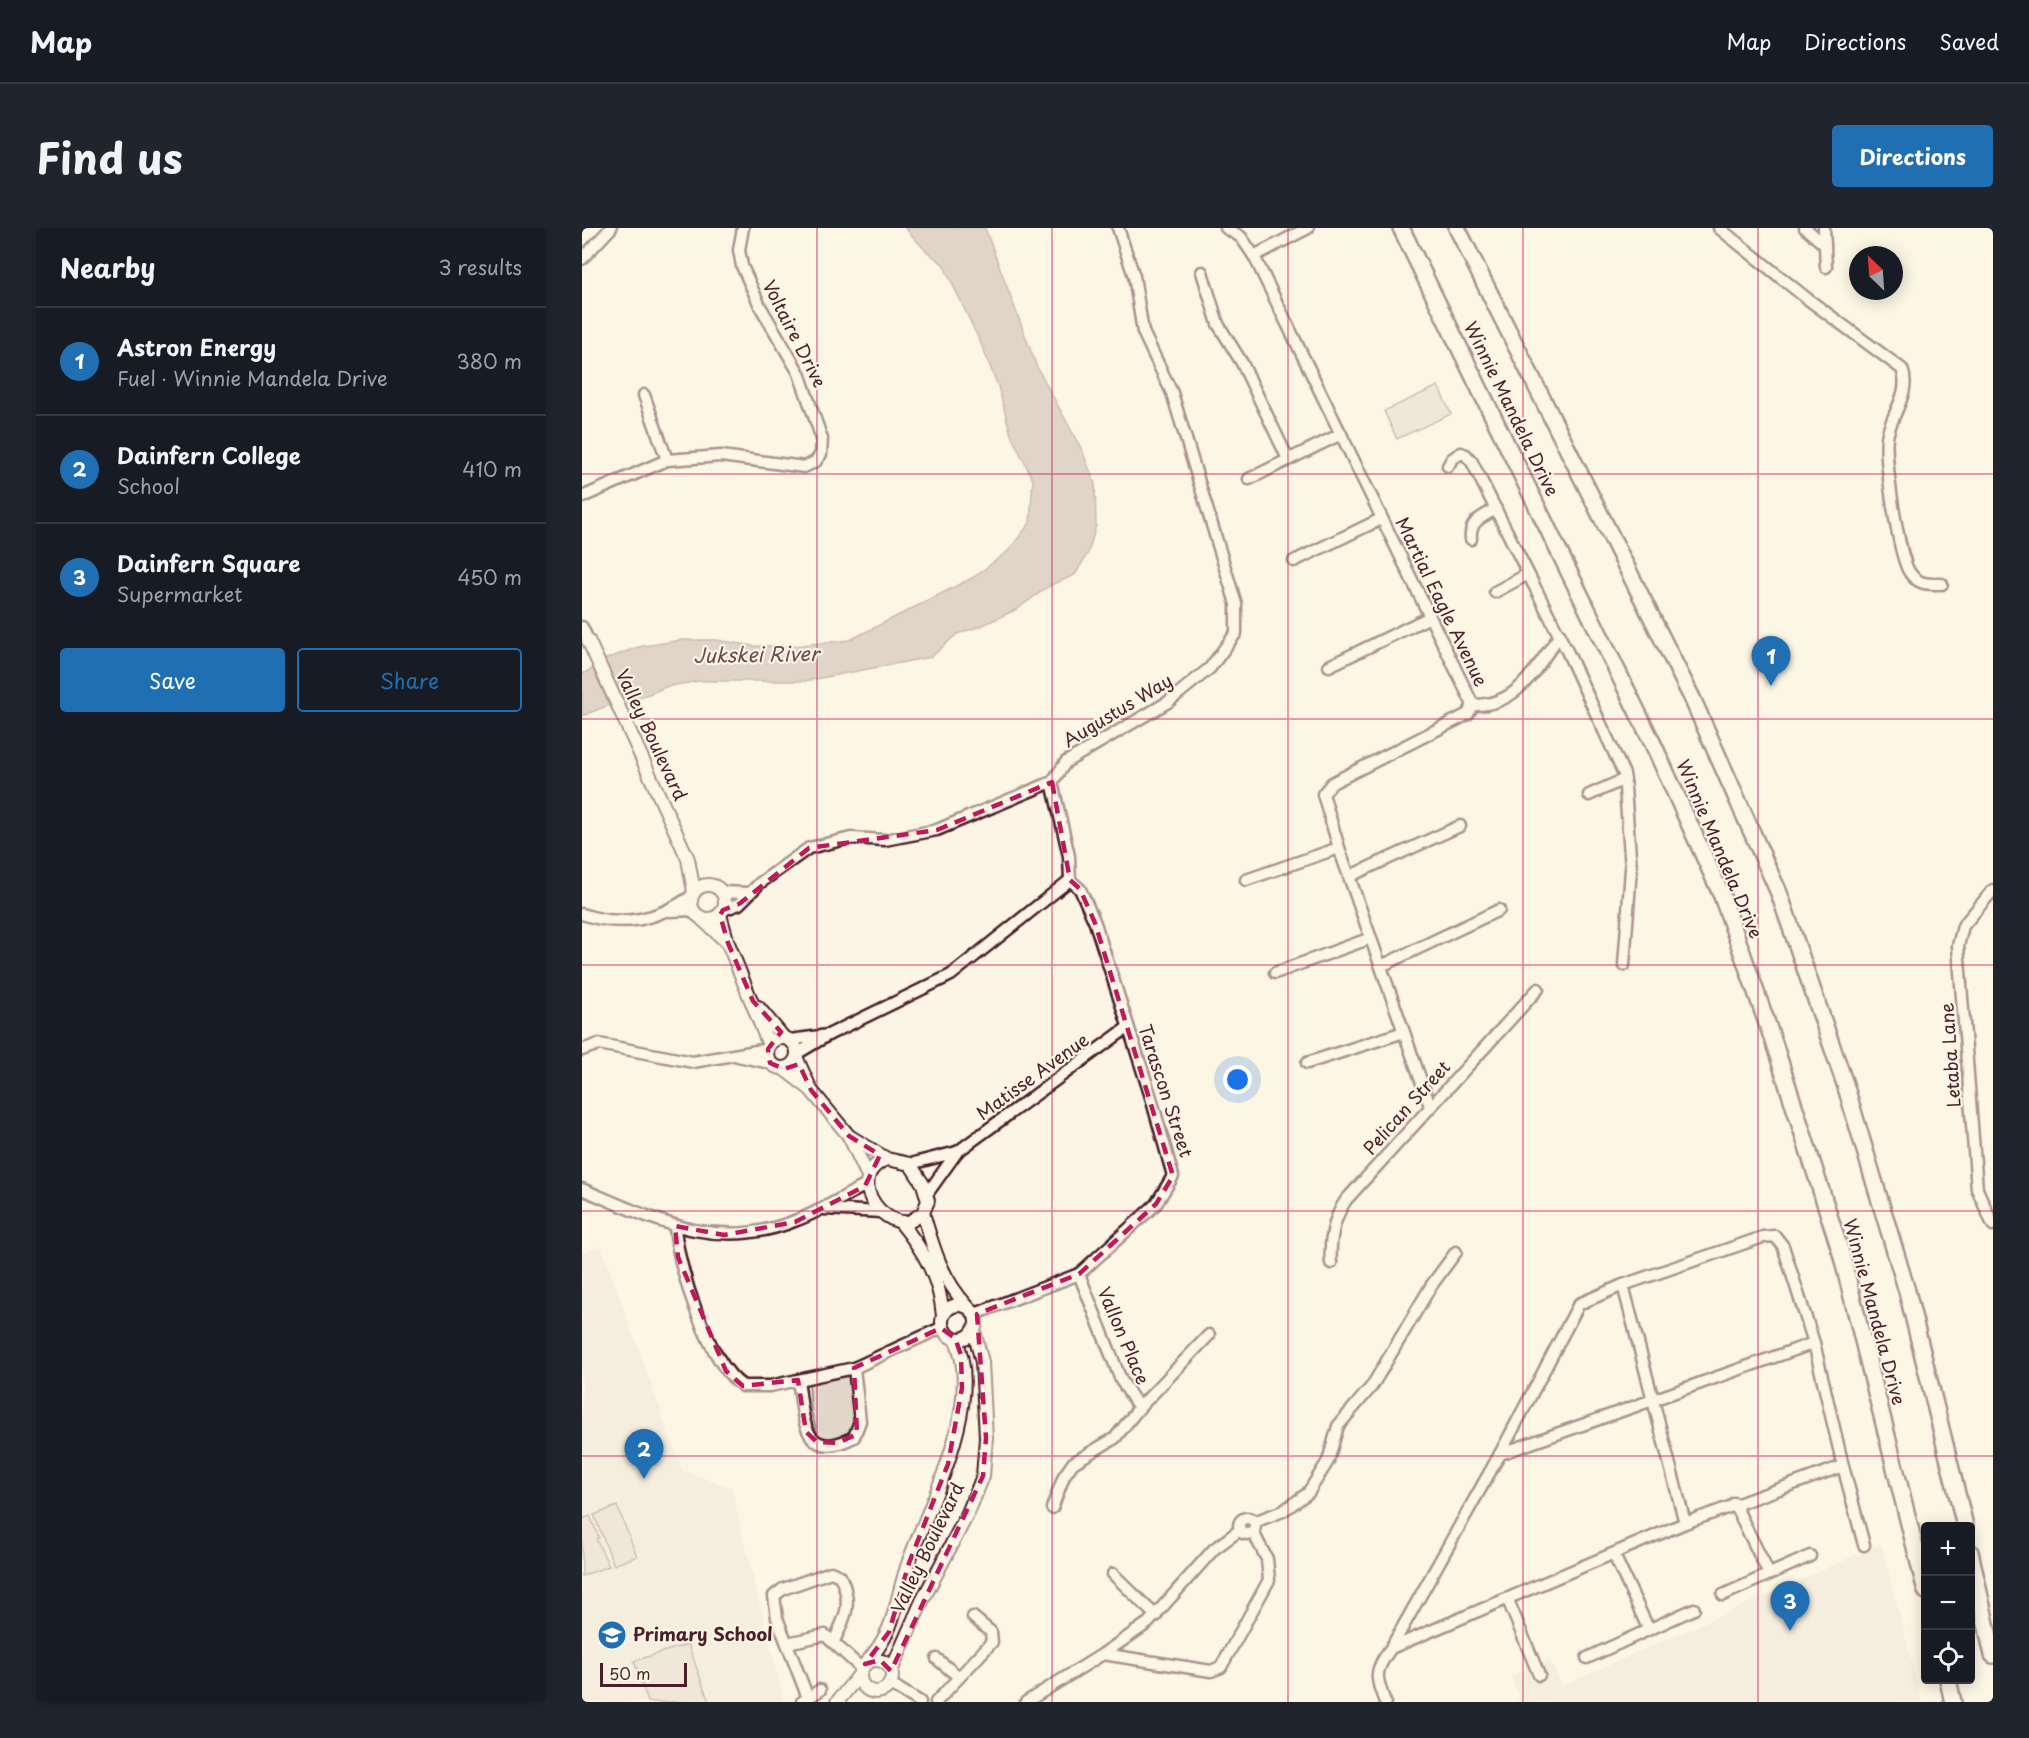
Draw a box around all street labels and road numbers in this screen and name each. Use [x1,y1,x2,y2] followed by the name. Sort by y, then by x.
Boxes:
[757,275,834,392] street label: Voltaire Drive
[1458,316,1567,501] street label: Winnie Mandela Drive
[1390,512,1495,691] street label: Martial Eagle Avenue
[610,664,695,805] street label: Valley Boulevard
[1057,666,1177,753] street label: Augustus Way
[1670,755,1770,942] street label: Winnie Mandela Drive
[1932,1002,1967,1109] street label: Letaba Lane
[1132,1020,1201,1161] street label: Tarascon Street
[970,1026,1094,1126] street label: Matisse Avenue
[1356,1054,1456,1160] street label: Pelican Street
[1838,1215,1913,1408] street label: Winnie Mandela Drive
[1092,1282,1157,1388] street label: Vallon Place
[883,1477,970,1617] street label: Valley Boulevard

